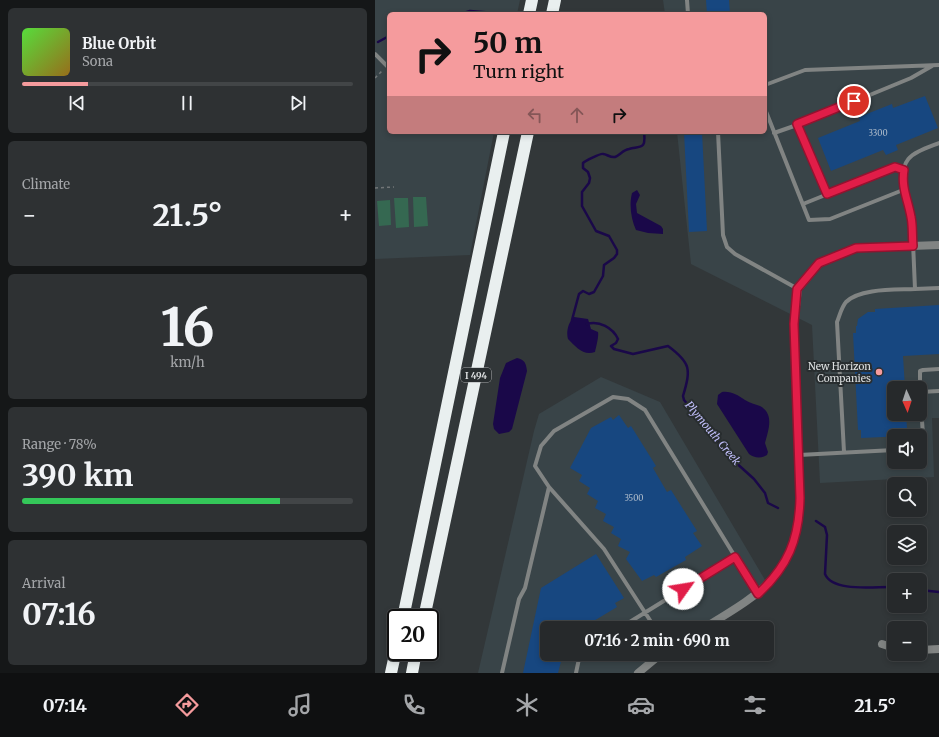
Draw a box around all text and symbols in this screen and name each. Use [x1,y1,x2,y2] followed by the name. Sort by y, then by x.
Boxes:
[473,25,542,61] text: 50 m
[407,28,459,80] icon: right
[82,34,156,53] text: Blue Orbit
[82,53,113,70] text: Sona
[473,60,564,83] text: Turn right
[837,84,871,118] pin
[843,90,865,112] icon: arrive
[66,92,88,114] icon: previous
[176,92,198,114] icon: pause
[287,92,309,114] icon: next
[524,104,546,126] icon: left
[566,104,588,126] icon: ahead
[608,104,630,126] icon: right
[868,128,888,138] house number: 3300
[22,176,70,193] text: Climate
[153,196,222,234] text: 21.5°
[22,201,37,229] text: −
[338,201,353,229] text: +
[160,295,215,360] text: 16
[170,354,205,371] text: km/h
[808,360,871,385] place label: New Horizon Companies
[874,367,884,377] marker: New Horizon Companies
[461,368,491,382] road number: I 494
[887,381,927,421] north arrow
[887,381,927,661] map controls
[682,398,744,468] water label: Plymouth Creek
[887,429,927,469] button: sound
[22,436,97,453] text: Range · 78%
[22,456,133,494] text: 390 km
[887,477,927,517] button: search
[624,493,644,503] house number: 3500
[887,525,927,565] button: layers
[662,568,704,610] position arrow
[887,573,927,613] button: +
[22,575,65,592] text: Arrival
[22,595,96,633] text: 07:16
[387,609,439,661] speed limit sign: 20
[887,621,927,661] button: −
[584,631,730,650] text: 07:16 · 2 min · 690 m
[173,691,201,719] icon: directions
[286,691,314,719] icon: music
[400,691,428,719] icon: phone
[513,691,541,719] icon: climate
[627,691,655,719] icon: car
[741,691,769,719] icon: filters
[43,694,87,717] text: 07:14
[854,694,896,717] text: 21.5°

